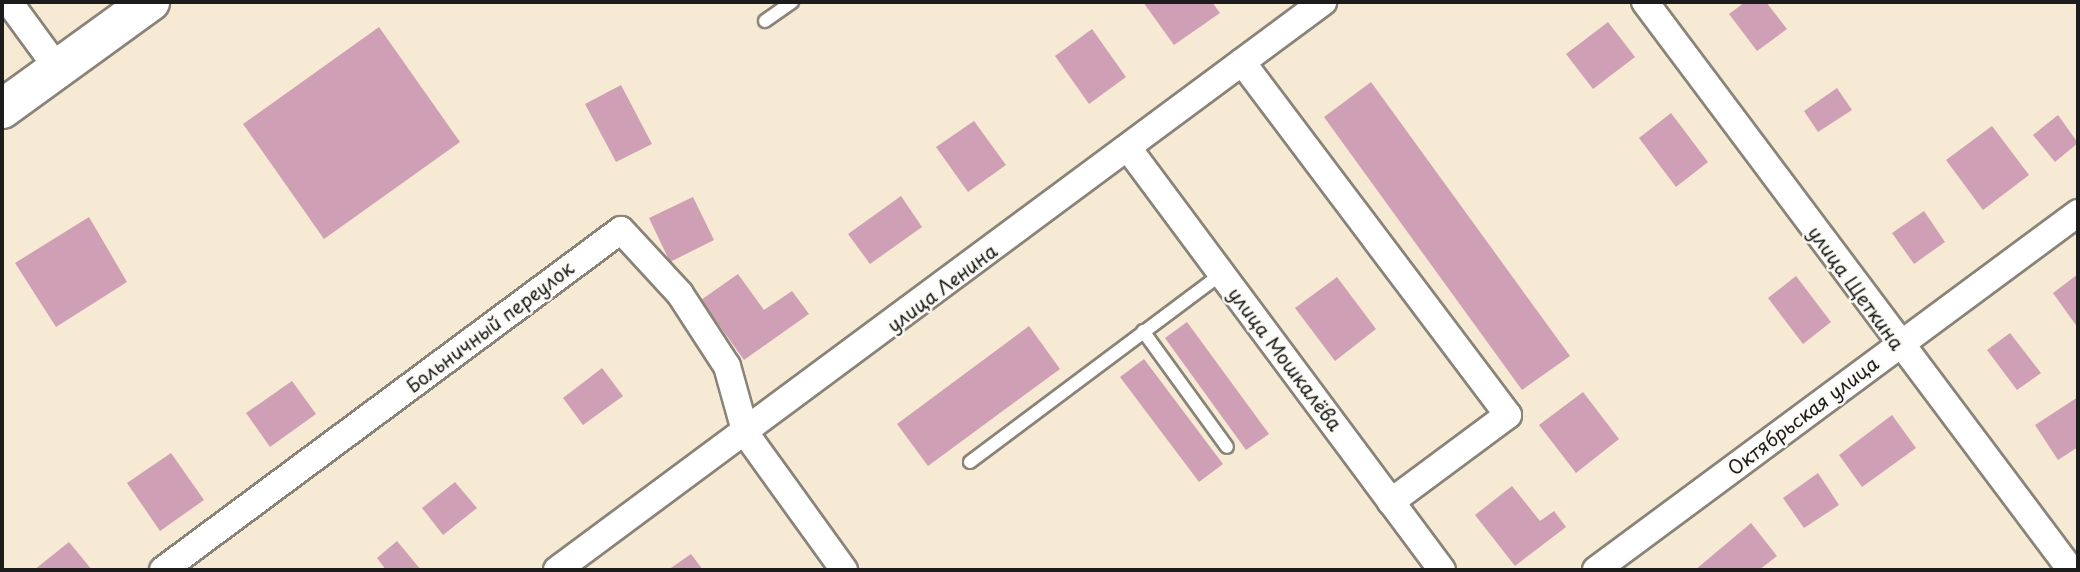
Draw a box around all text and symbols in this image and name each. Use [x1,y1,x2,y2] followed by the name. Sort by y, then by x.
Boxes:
[1803,221,1909,355] street label: улица Щеткина
[882,239,1002,337] street label: улица Ленина
[402,257,578,397] street label: Больничный переулок
[1223,282,1347,436] street label: улица Мошкалёва
[1723,351,1883,481] street label: Октябрьская улица

